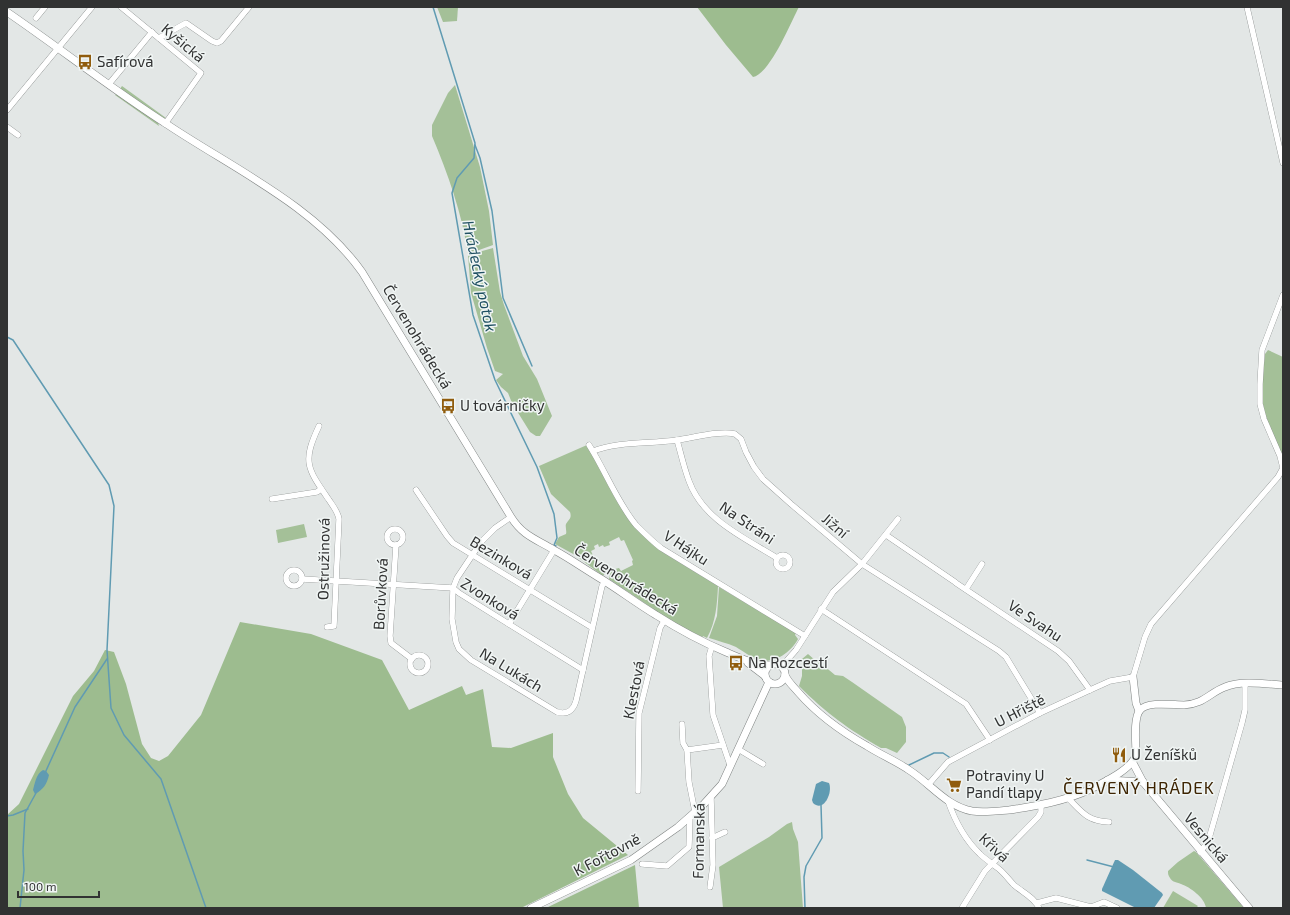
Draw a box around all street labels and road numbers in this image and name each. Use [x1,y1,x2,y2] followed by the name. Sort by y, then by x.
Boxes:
[158,19,209,65] street label: Kyšická
[380,281,456,392] street label: Červenohrádecká
[716,497,779,547] street label: Na Stráni
[819,509,853,542] street label: Jižní
[313,518,333,600] street label: Ostružinová
[660,526,713,569] street label: V Hájku
[467,532,536,583] street label: Bezinková
[571,540,682,618] street label: Červenohrádecká
[369,557,391,631] street label: Borůvková
[458,573,523,623] street label: Zvonková
[1005,595,1066,645] street label: Ve Svahu
[477,643,546,695] street label: Na Lukách
[619,659,648,721] street label: Klestová
[991,690,1048,730] street label: U Hřiště
[688,803,708,879] street label: Formanská
[1181,809,1233,866] street label: Vesnická
[570,829,643,879] street label: K Fořtovně
[976,829,1014,866] street label: Křivá

